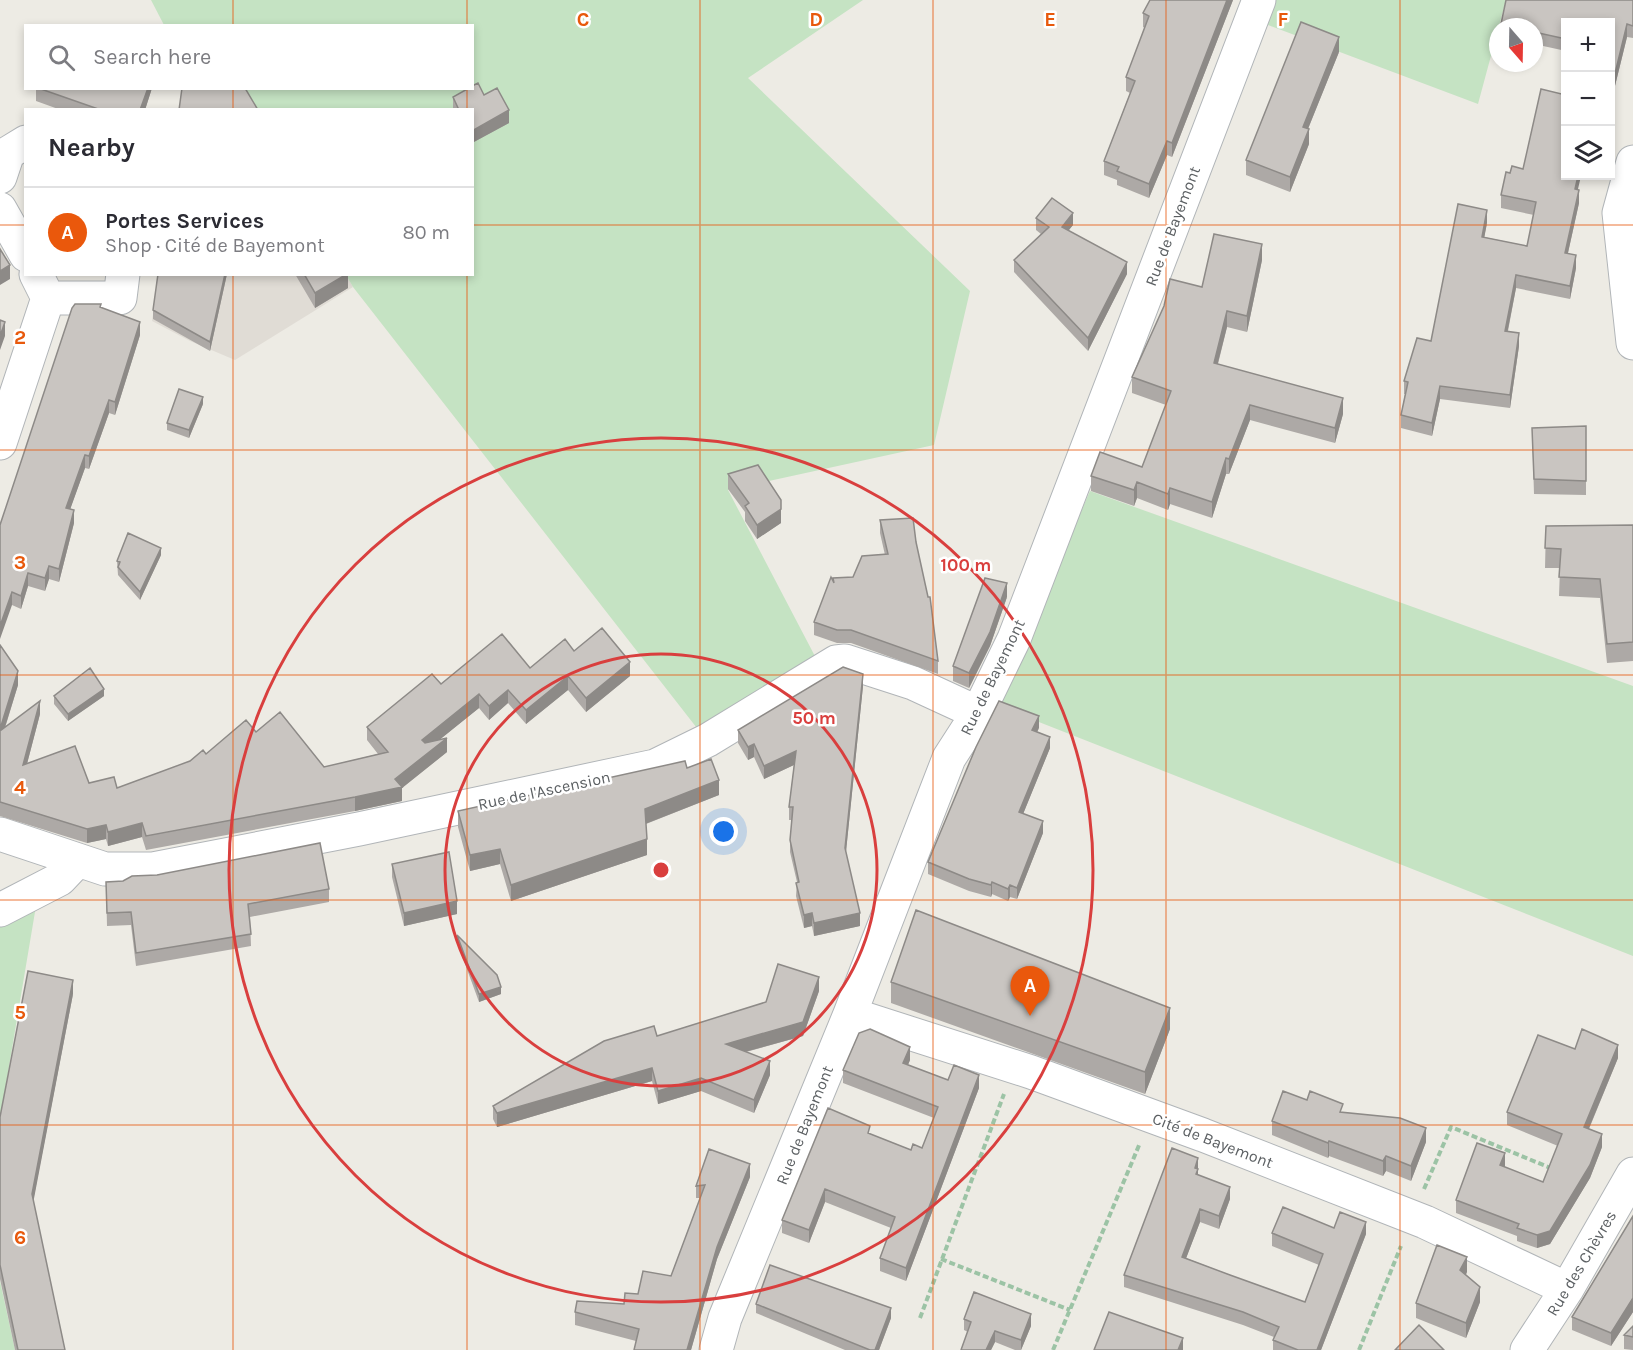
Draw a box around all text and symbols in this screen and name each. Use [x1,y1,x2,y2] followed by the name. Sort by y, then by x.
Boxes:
[577,8,589,31] text: C
[809,8,823,31] text: D
[1044,8,1056,31] text: E
[1278,8,1289,31] text: F
[1489,18,1543,72] north arrow
[1561,18,1615,180] map controls
[1561,18,1615,72] button: +
[24,24,474,90] search box
[45,41,78,74] icon: search
[93,44,211,70] text: Search here
[1561,72,1615,126] button: −
[1561,126,1615,180] button: layers
[48,132,135,163] text: Nearby
[1141,164,1204,289] street label: Rue de Bayemont
[105,208,264,234] text: Portes Services
[61,221,74,244] text: A
[402,221,450,244] text: 80 m
[105,234,325,257] text: Shop · Cité de Bayemont
[14,326,26,349] text: 2
[14,551,26,574] text: 3
[941,554,991,576] text: 100 m
[956,616,1029,738] street label: Rue de Bayemont
[792,707,836,729] text: 50 m
[476,767,612,814] street label: Rue de l'Ascension
[14,776,26,799] text: 4
[709,817,738,846] your location
[651,860,671,880] centre of rings
[1010,966,1050,1016] pin: A
[14,1001,26,1024] text: 5
[772,1063,837,1188] street label: Rue de Bayemont
[1150,1109,1276,1172] street label: Cité de Bayemont
[1542,1207,1620,1319] street label: Rue des Chèvres
[14,1226,26,1249] text: 6

